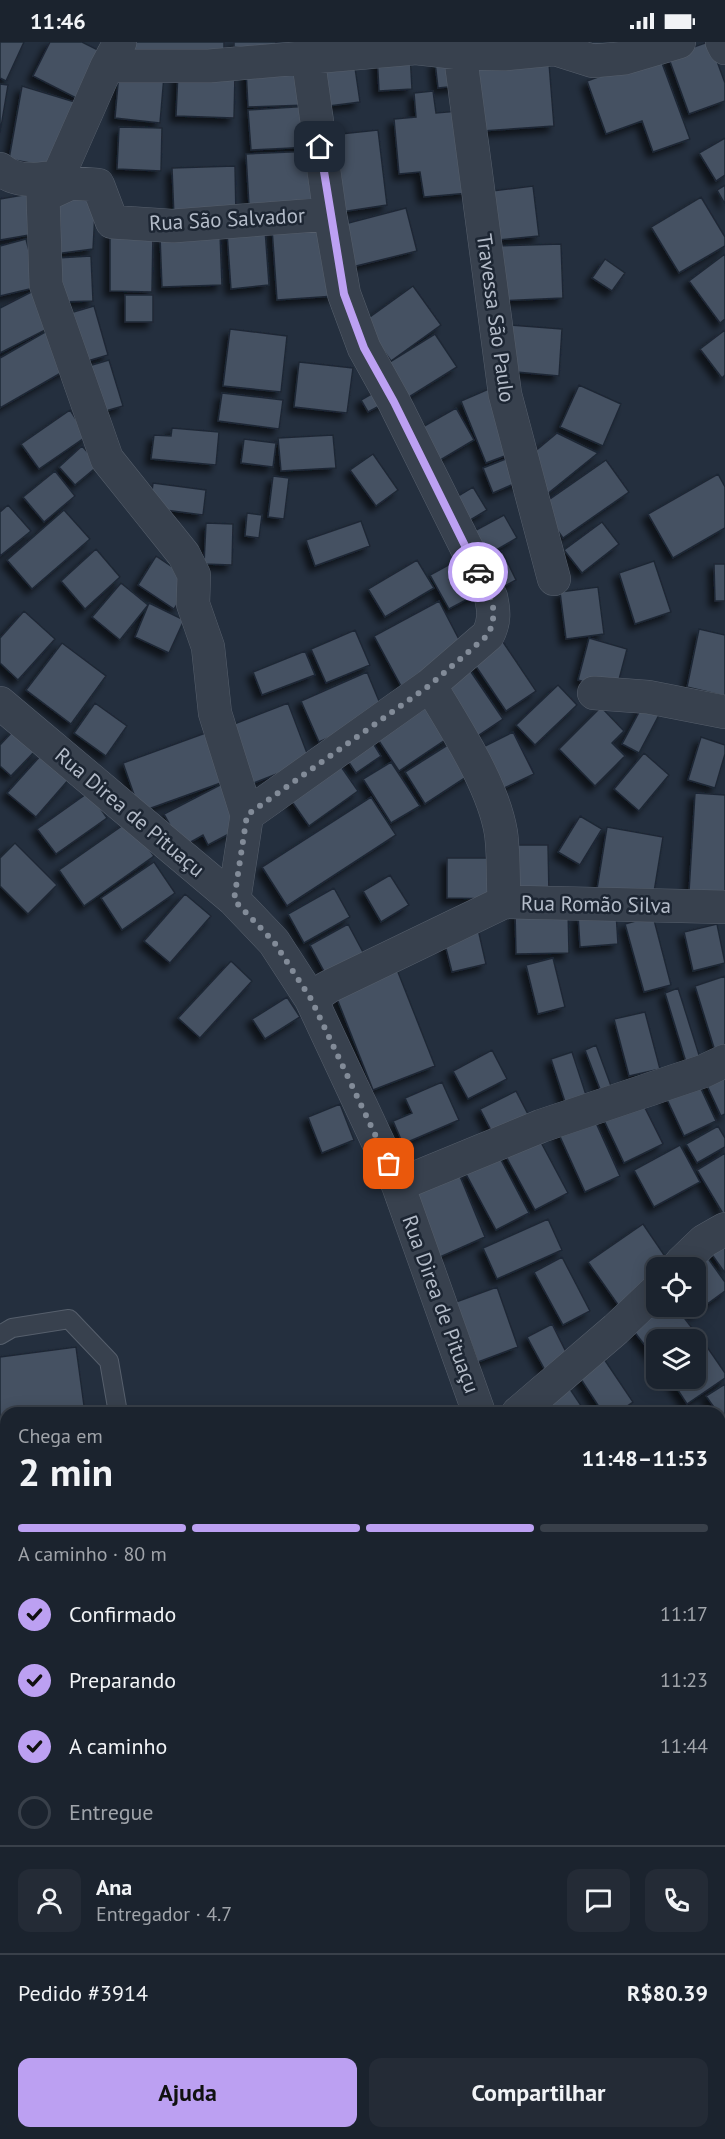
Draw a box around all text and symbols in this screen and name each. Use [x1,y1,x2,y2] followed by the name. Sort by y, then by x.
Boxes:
[30,7,86,35] text: 11:46
[294,121,345,172] pin
[303,130,336,163] icon: home
[148,201,306,237] street label: Rua São Salvador
[471,232,521,404] street label: Travessa São Paulo
[448,542,508,602] courier
[462,556,495,589] icon: car
[50,741,210,883] street label: Rua Direa de Pituaçu
[521,889,671,919] street label: Rua Romão Silva
[363,1138,414,1189] pin
[372,1147,405,1180] icon: bag
[396,1211,486,1397] street label: Rua Direa de Pituaçu
[646,1257,706,1389] map controls
[646,1257,706,1317] button: locate
[646,1329,706,1389] button: layers
[18,1423,103,1449] text: Chega em
[582,1444,708,1472] text: 11:48–11:53
[18,1446,113,1497] text: 2 min
[18,1541,167,1567] text: A caminho · 80 m
[18,1598,51,1631] icon: check
[69,1600,176,1628] text: Confirmado
[660,1601,708,1627] text: 11:17
[18,1664,51,1697] icon: check
[69,1666,176,1694] text: Preparando
[660,1667,708,1693] text: 11:23
[18,1730,51,1763] icon: check
[69,1732,167,1760] text: A caminho
[660,1733,708,1759] text: 11:44
[69,1798,154,1826] text: Entregue
[18,1869,81,1932] button: person
[567,1869,630,1932] button: chat
[645,1869,708,1932] button: phone
[96,1873,132,1901] text: Ana
[96,1901,232,1927] text: Entregador · 4.7
[18,1979,148,2007] text: Pedido #3914
[627,1979,708,2007] text: R$80.39
[18,2058,357,2127] button: Ajuda
[369,2058,708,2127] button: Compartilhar

